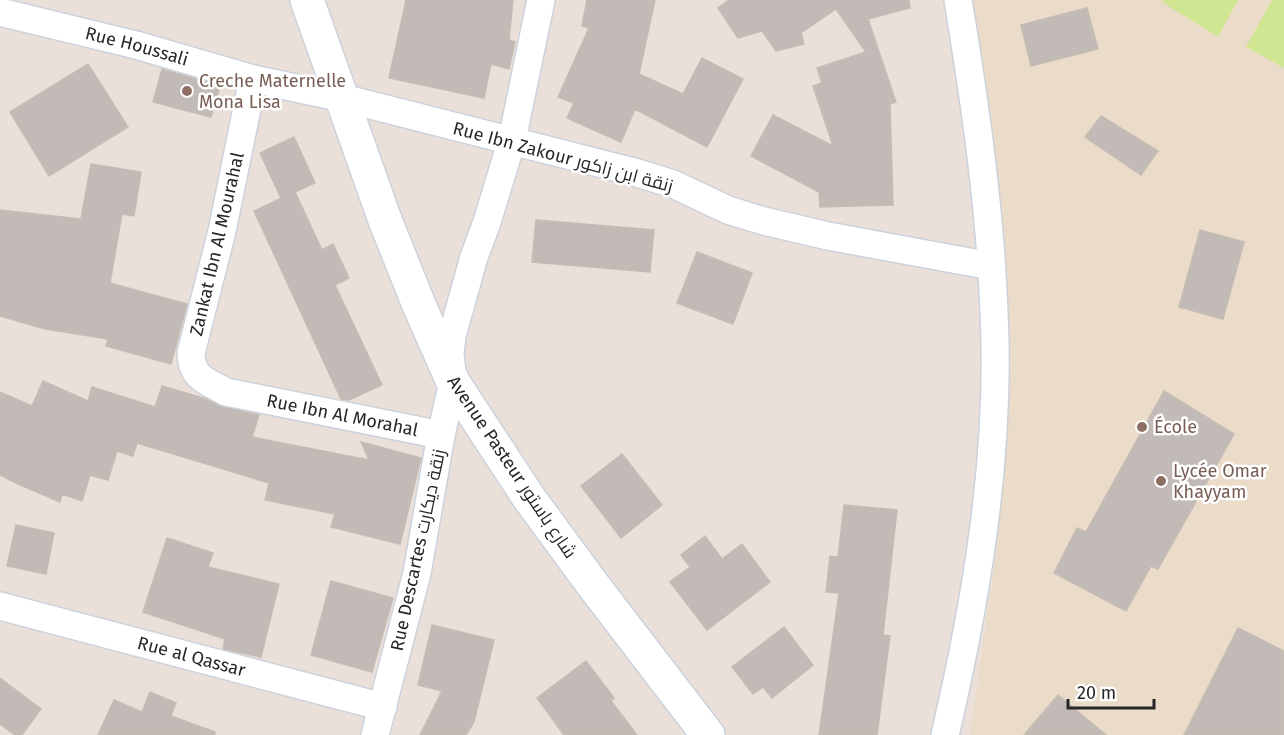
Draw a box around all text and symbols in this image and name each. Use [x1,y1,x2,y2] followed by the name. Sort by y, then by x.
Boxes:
[83,22,191,71] street label: Rue Houssali
[199,70,346,113] place label: Creche Maternelle Mona Lisa
[180,84,194,98] marker: Creche Maternelle Mona Lisa
[450,117,676,197] street label: Rue Ibn Zakour زنقة ابن زاكور
[185,150,249,338] street label: Zankat Ibn Al Mourahal
[442,372,581,563] street label: Avenue Pasteur شارع باستور
[265,389,420,441] street label: Rue Ibn Al Morahal
[1154,415,1197,438] place label: École
[1135,420,1149,434] marker: École
[386,447,450,653] street label: Rue Descartes زنقة ديكارت
[1173,460,1267,503] place label: Lycée Omar Khayyam
[1154,474,1168,488] marker: Lycée Omar Khayyam
[135,632,248,681] street label: Rue al Qassar
[1068,672,1154,710] scale bar
[1077,682,1116,704] text: 20 m

